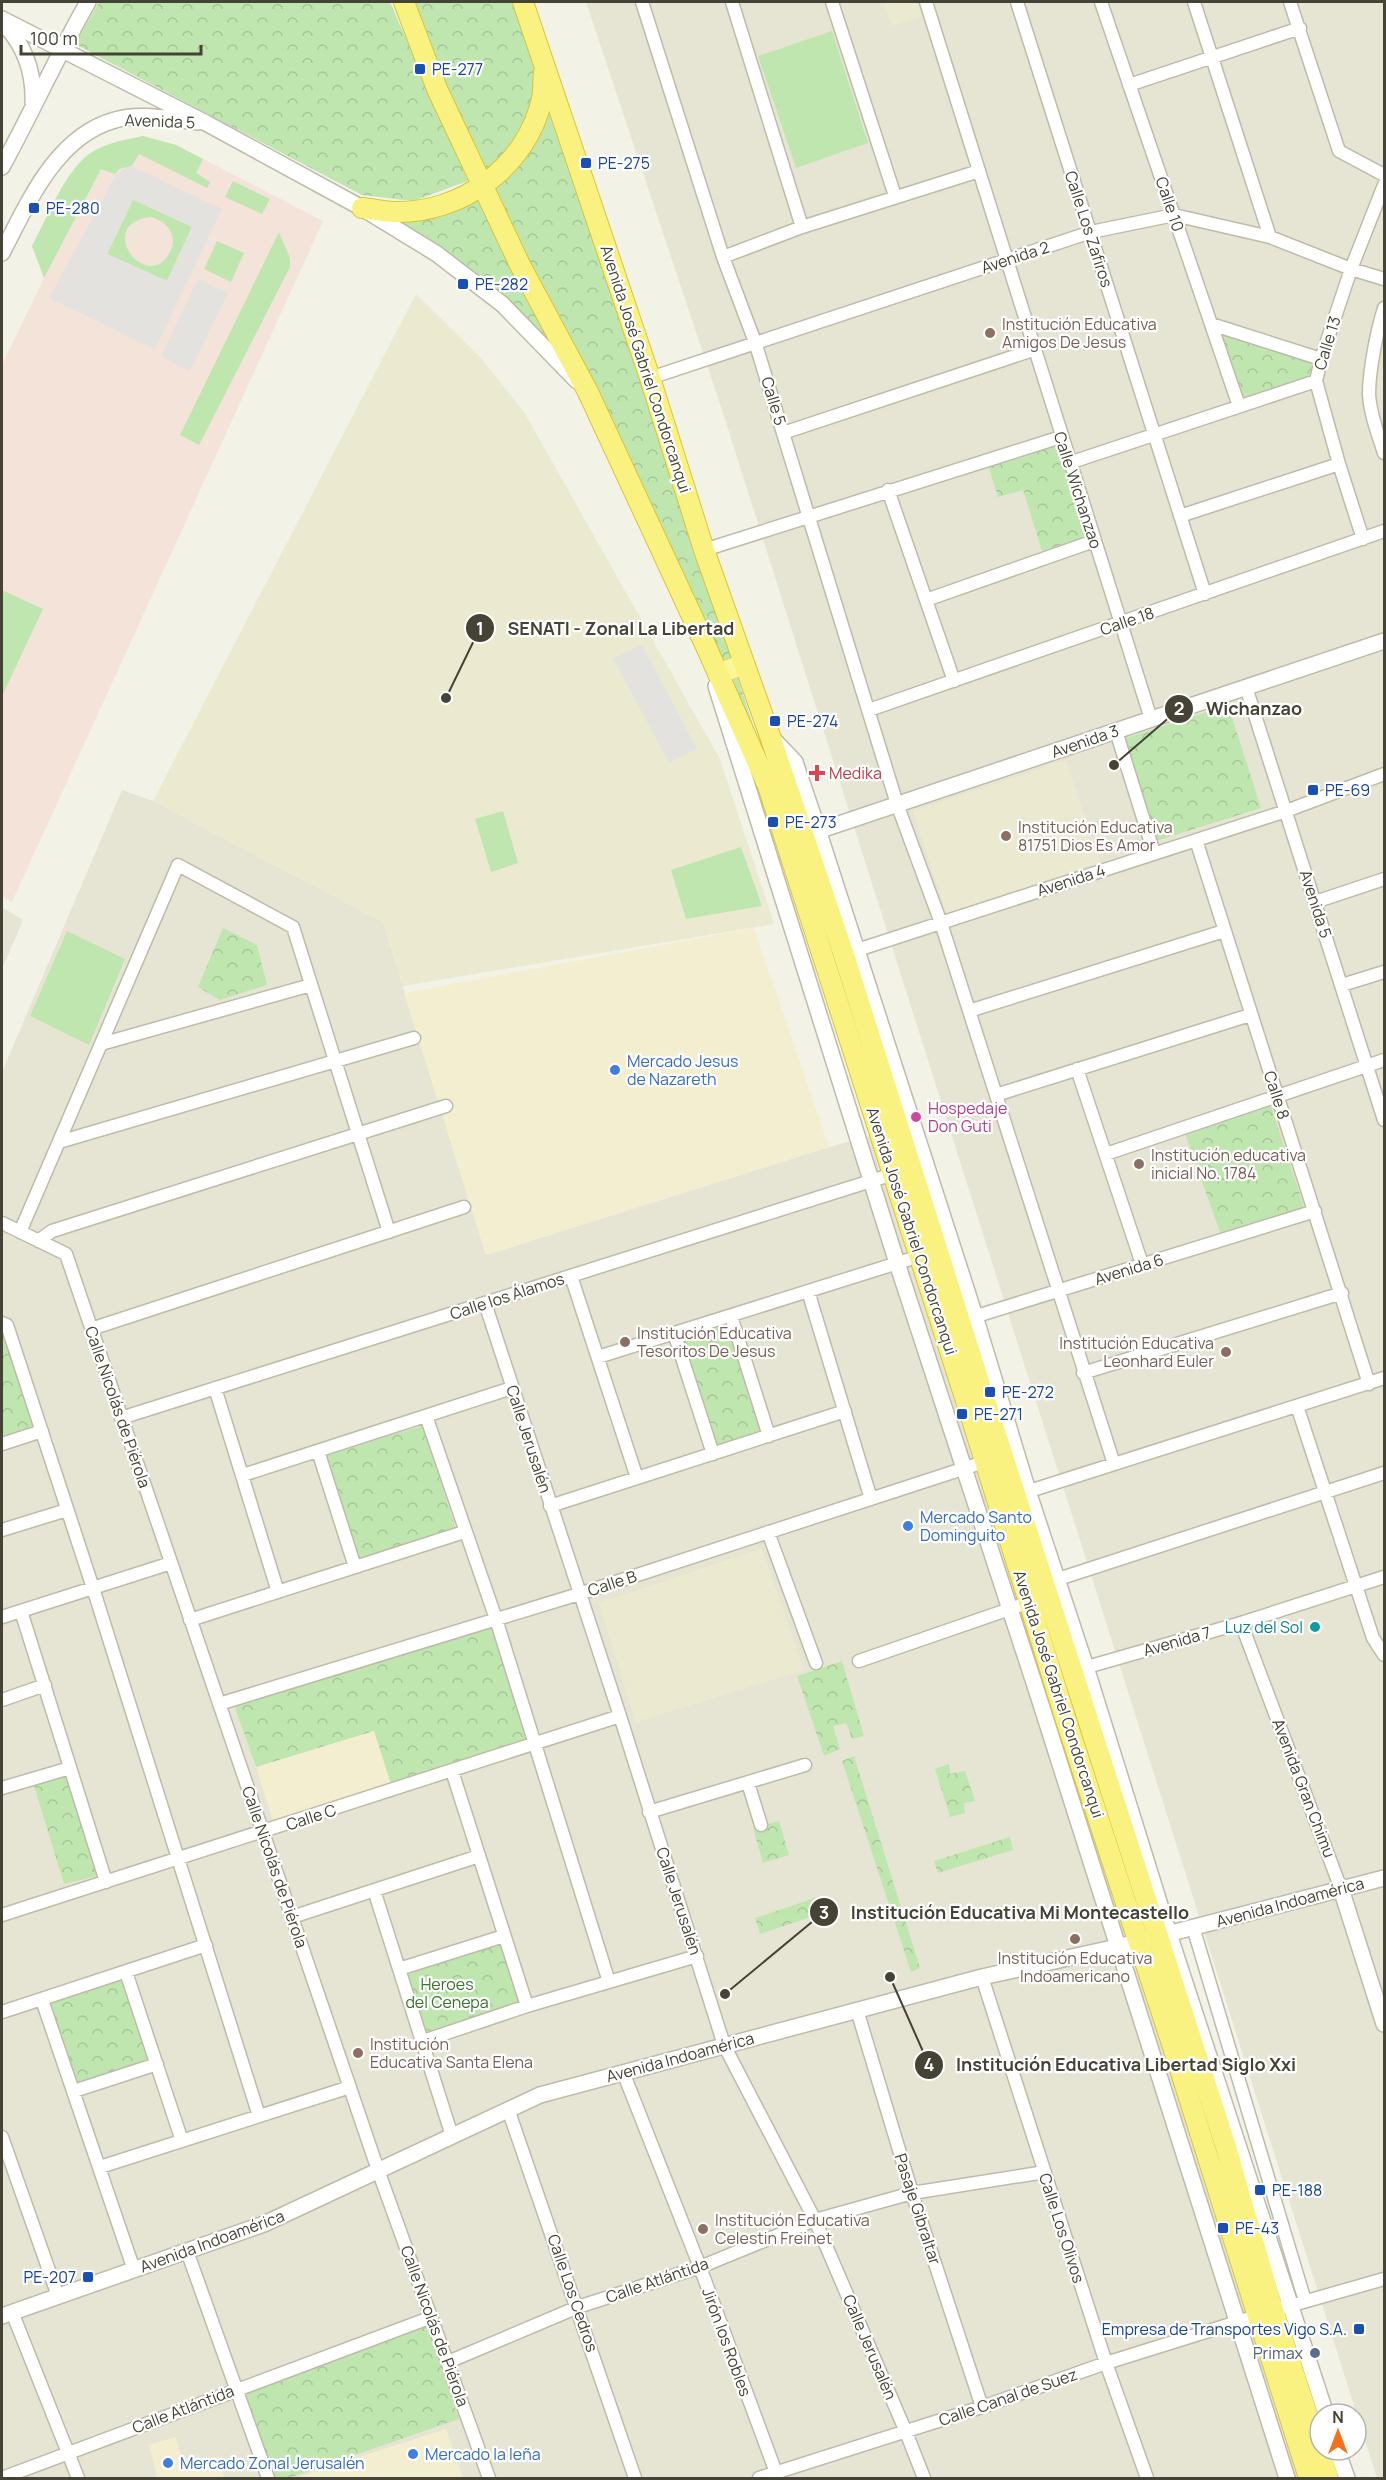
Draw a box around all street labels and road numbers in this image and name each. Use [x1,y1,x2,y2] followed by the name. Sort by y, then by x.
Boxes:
[124,109,196,133] street label: Avenida 5
[1060,168,1118,290] street label: Calle Los Zafiros
[1150,174,1190,234] street label: Calle 10
[978,236,1052,278] street label: Avenida 2
[595,242,697,496] street label: Avenida José Gabriel Condorcanqui
[1308,313,1346,373] street label: Calle 13
[756,374,792,428] street label: Calle 5
[1049,429,1107,551] street label: Calle Wichanzao
[1097,602,1157,640] street label: Calle 18
[1048,719,1122,763] street label: Avenida 3
[1034,859,1108,901] street label: Avenida 4
[1295,867,1337,941] street label: Avenida 5
[1259,1068,1295,1122] street label: Calle 8
[861,1104,963,1358] street label: Avenida José Gabriel Condorcanqui
[1092,1248,1166,1290] street label: Avenida 6
[447,1267,567,1325] street label: Calle los Álamos
[80,1323,156,1491] street label: Calle Nicolás de Piérola
[501,1382,557,1496] street label: Calle Jerusalén
[585,1565,639,1601] street label: Calle B
[1008,1567,1110,1821] street label: Avenida José Gabriel Condorcanqui
[1141,1621,1213,1661] street label: Avenida 7
[1267,1715,1341,1861] street label: Avenida Gran Chimu
[237,1783,313,1951] street label: Calle Nicolás de Piérola
[283,1799,339,1835] street label: Calle C
[651,1844,707,1958] street label: Calle Jerusalén
[1214,1872,1366,1932] street label: Avenida Indoamérica
[604,2027,756,2087] street label: Avenida Indoamérica
[890,2151,946,2268] street label: Pasaje Gibraltar
[1034,2170,1090,2286] street label: Calle Los Olivos
[137,2205,287,2277] street label: Avenida Indoamérica
[543,2231,603,2355] street label: Calle Los Cedros
[396,2242,474,2410] street label: Calle Nicolás de Piérola
[603,2252,711,2308] street label: Calle Atlántida
[697,2285,757,2399] street label: Jirón los Robles
[838,2291,902,2403] street label: Calle Jerusalén
[936,2363,1080,2431] street label: Calle Canal de Suez
[129,2380,237,2438] street label: Calle Atlántida

